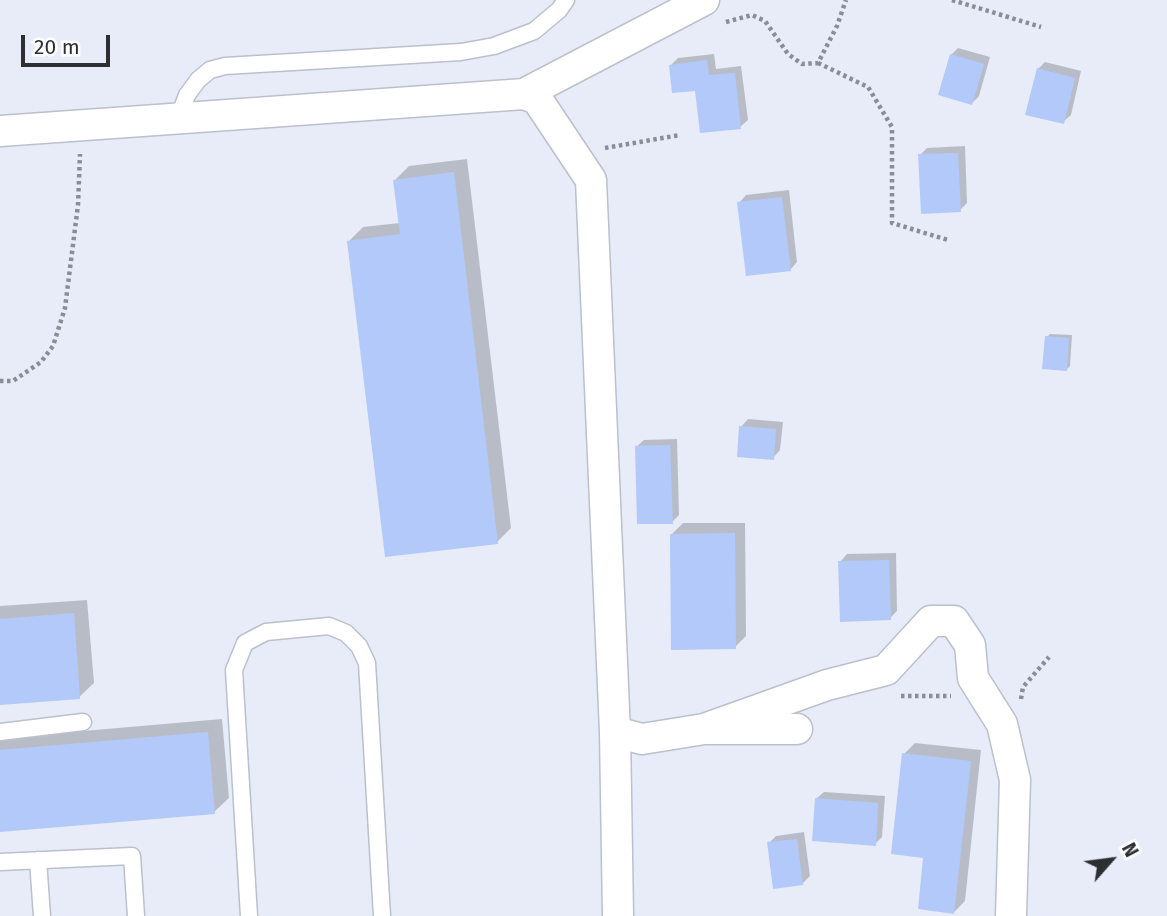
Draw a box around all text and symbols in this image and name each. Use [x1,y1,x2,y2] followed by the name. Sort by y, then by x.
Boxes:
[24,21,114,65] scale bar
[34,34,80,60] text: 20 m
[1076,825,1146,895] north arrow
[1117,839,1143,861] text: N

